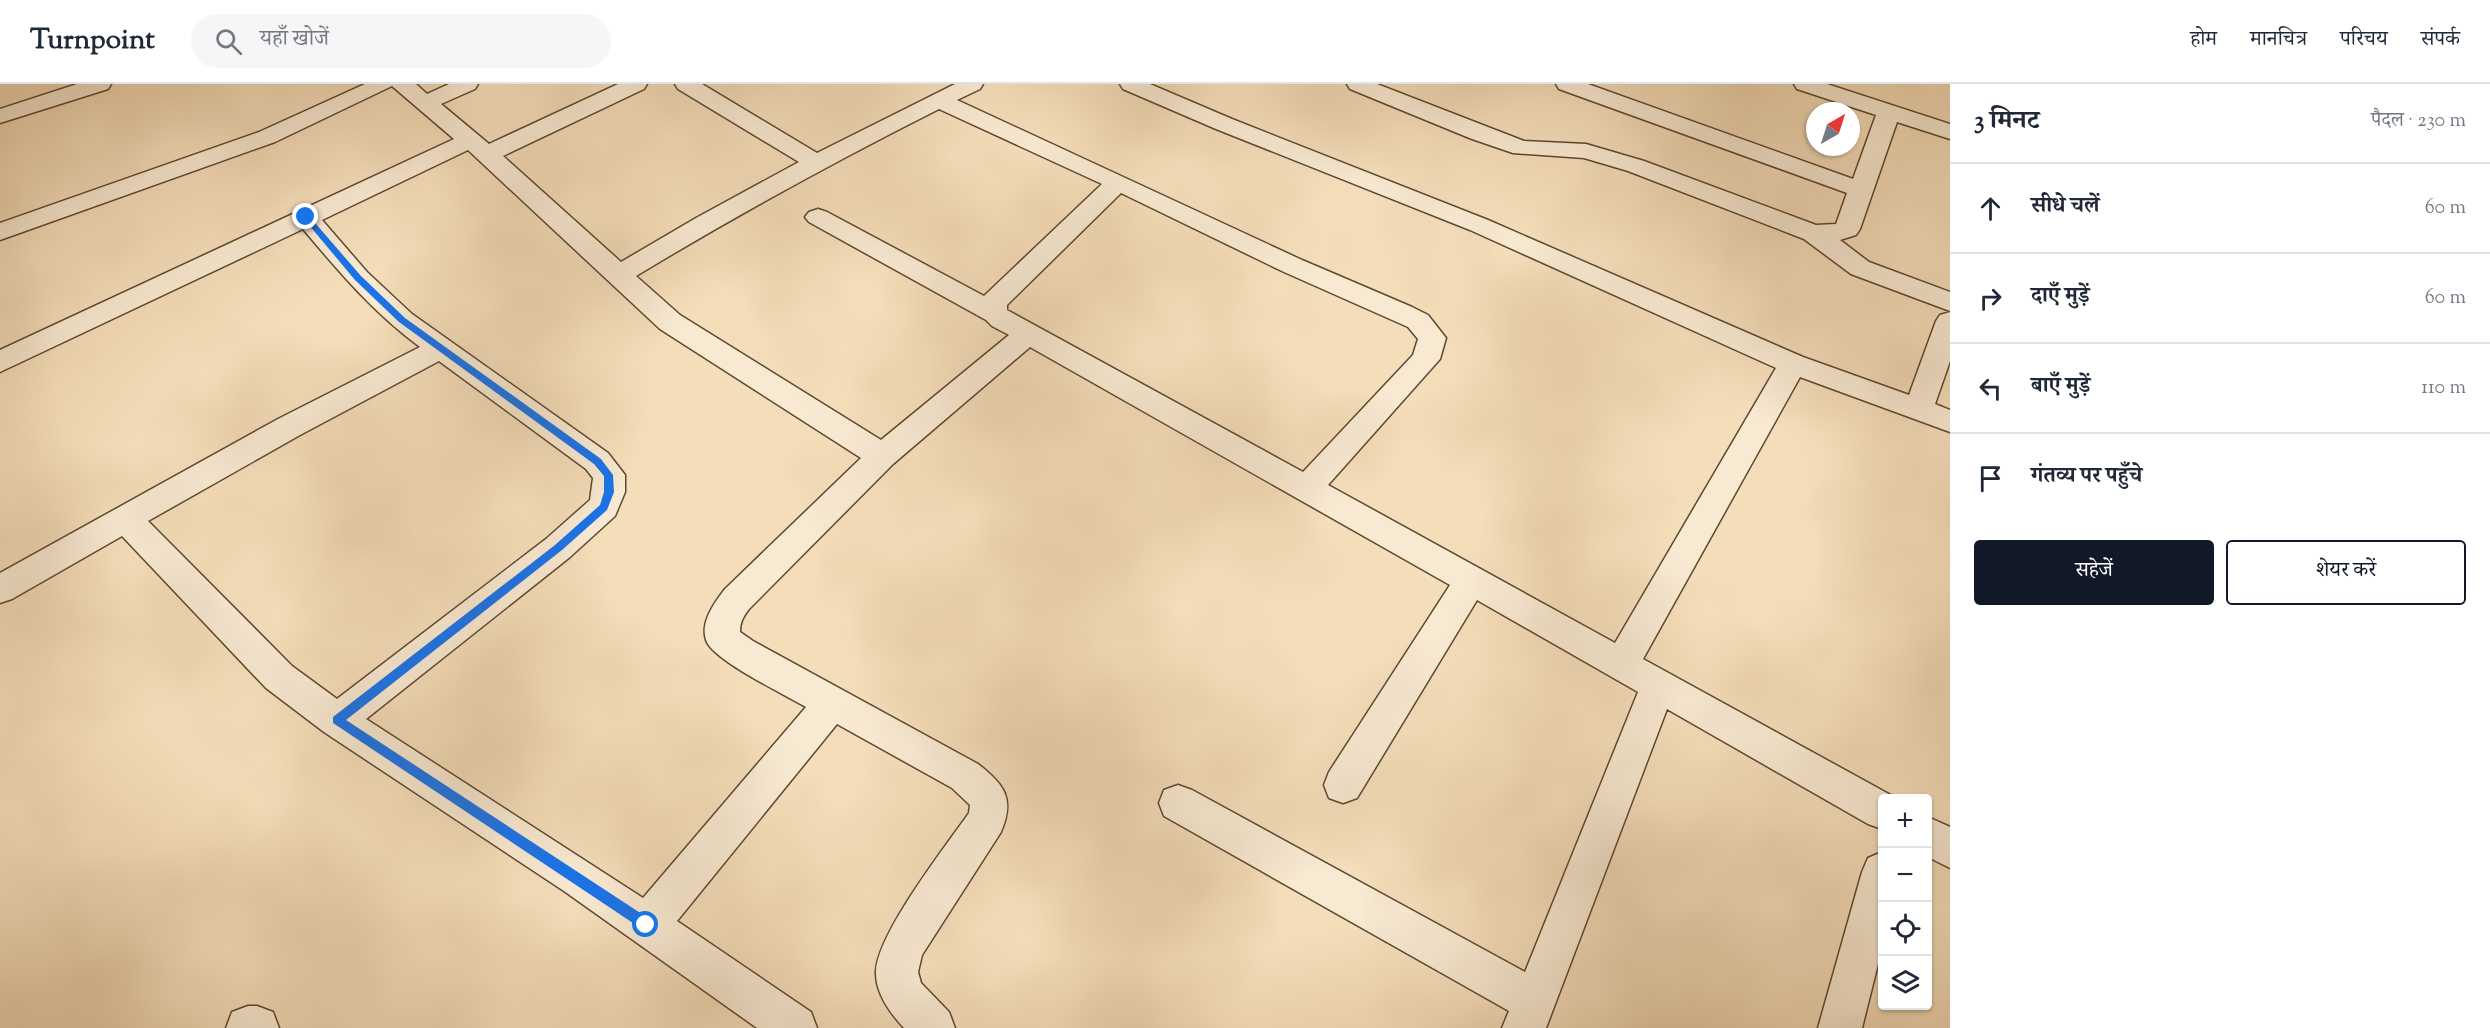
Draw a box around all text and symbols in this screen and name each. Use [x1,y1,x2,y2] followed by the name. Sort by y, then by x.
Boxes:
[191,14,611,68] search box
[30,21,155,61] text: Turnpoint
[260,24,329,56] text: यहाँ खोजें
[212,25,245,58] icon: search
[2190,25,2217,55] text: होम
[2250,25,2307,55] text: मानचित्र
[2340,25,2388,55] text: परिचय
[2421,25,2460,55] text: संपर्क
[1806,102,1860,156] north arrow
[1974,103,2039,140] text: 3 मिनट
[2371,107,2466,136] text: पैदल · 230 m
[2031,191,2100,223] text: सीधे चलें
[1974,192,2007,225] icon: ahead
[2425,194,2466,223] text: 60 m
[292,203,318,229] route end
[2031,281,2090,313] text: दाएँ मुड़ें
[1974,282,2007,315] icon: right
[2425,284,2466,313] text: 60 m
[2031,371,2090,403] text: बाएँ मुड़ें
[1974,372,2007,405] icon: left
[2421,374,2466,403] text: 110 m
[2031,461,2142,493] text: गंतव्य पर पहुँचे
[1974,462,2007,495] icon: arrive
[1974,540,2214,605] button: सहेजें
[2226,540,2466,605] button: शेयर करें
[1878,794,1932,1010] map controls
[1878,794,1932,848] button: +
[1878,848,1932,902] button: −
[1878,902,1932,956] button: locate
[632,911,658,937] route start
[1878,956,1932,1010] button: layers

